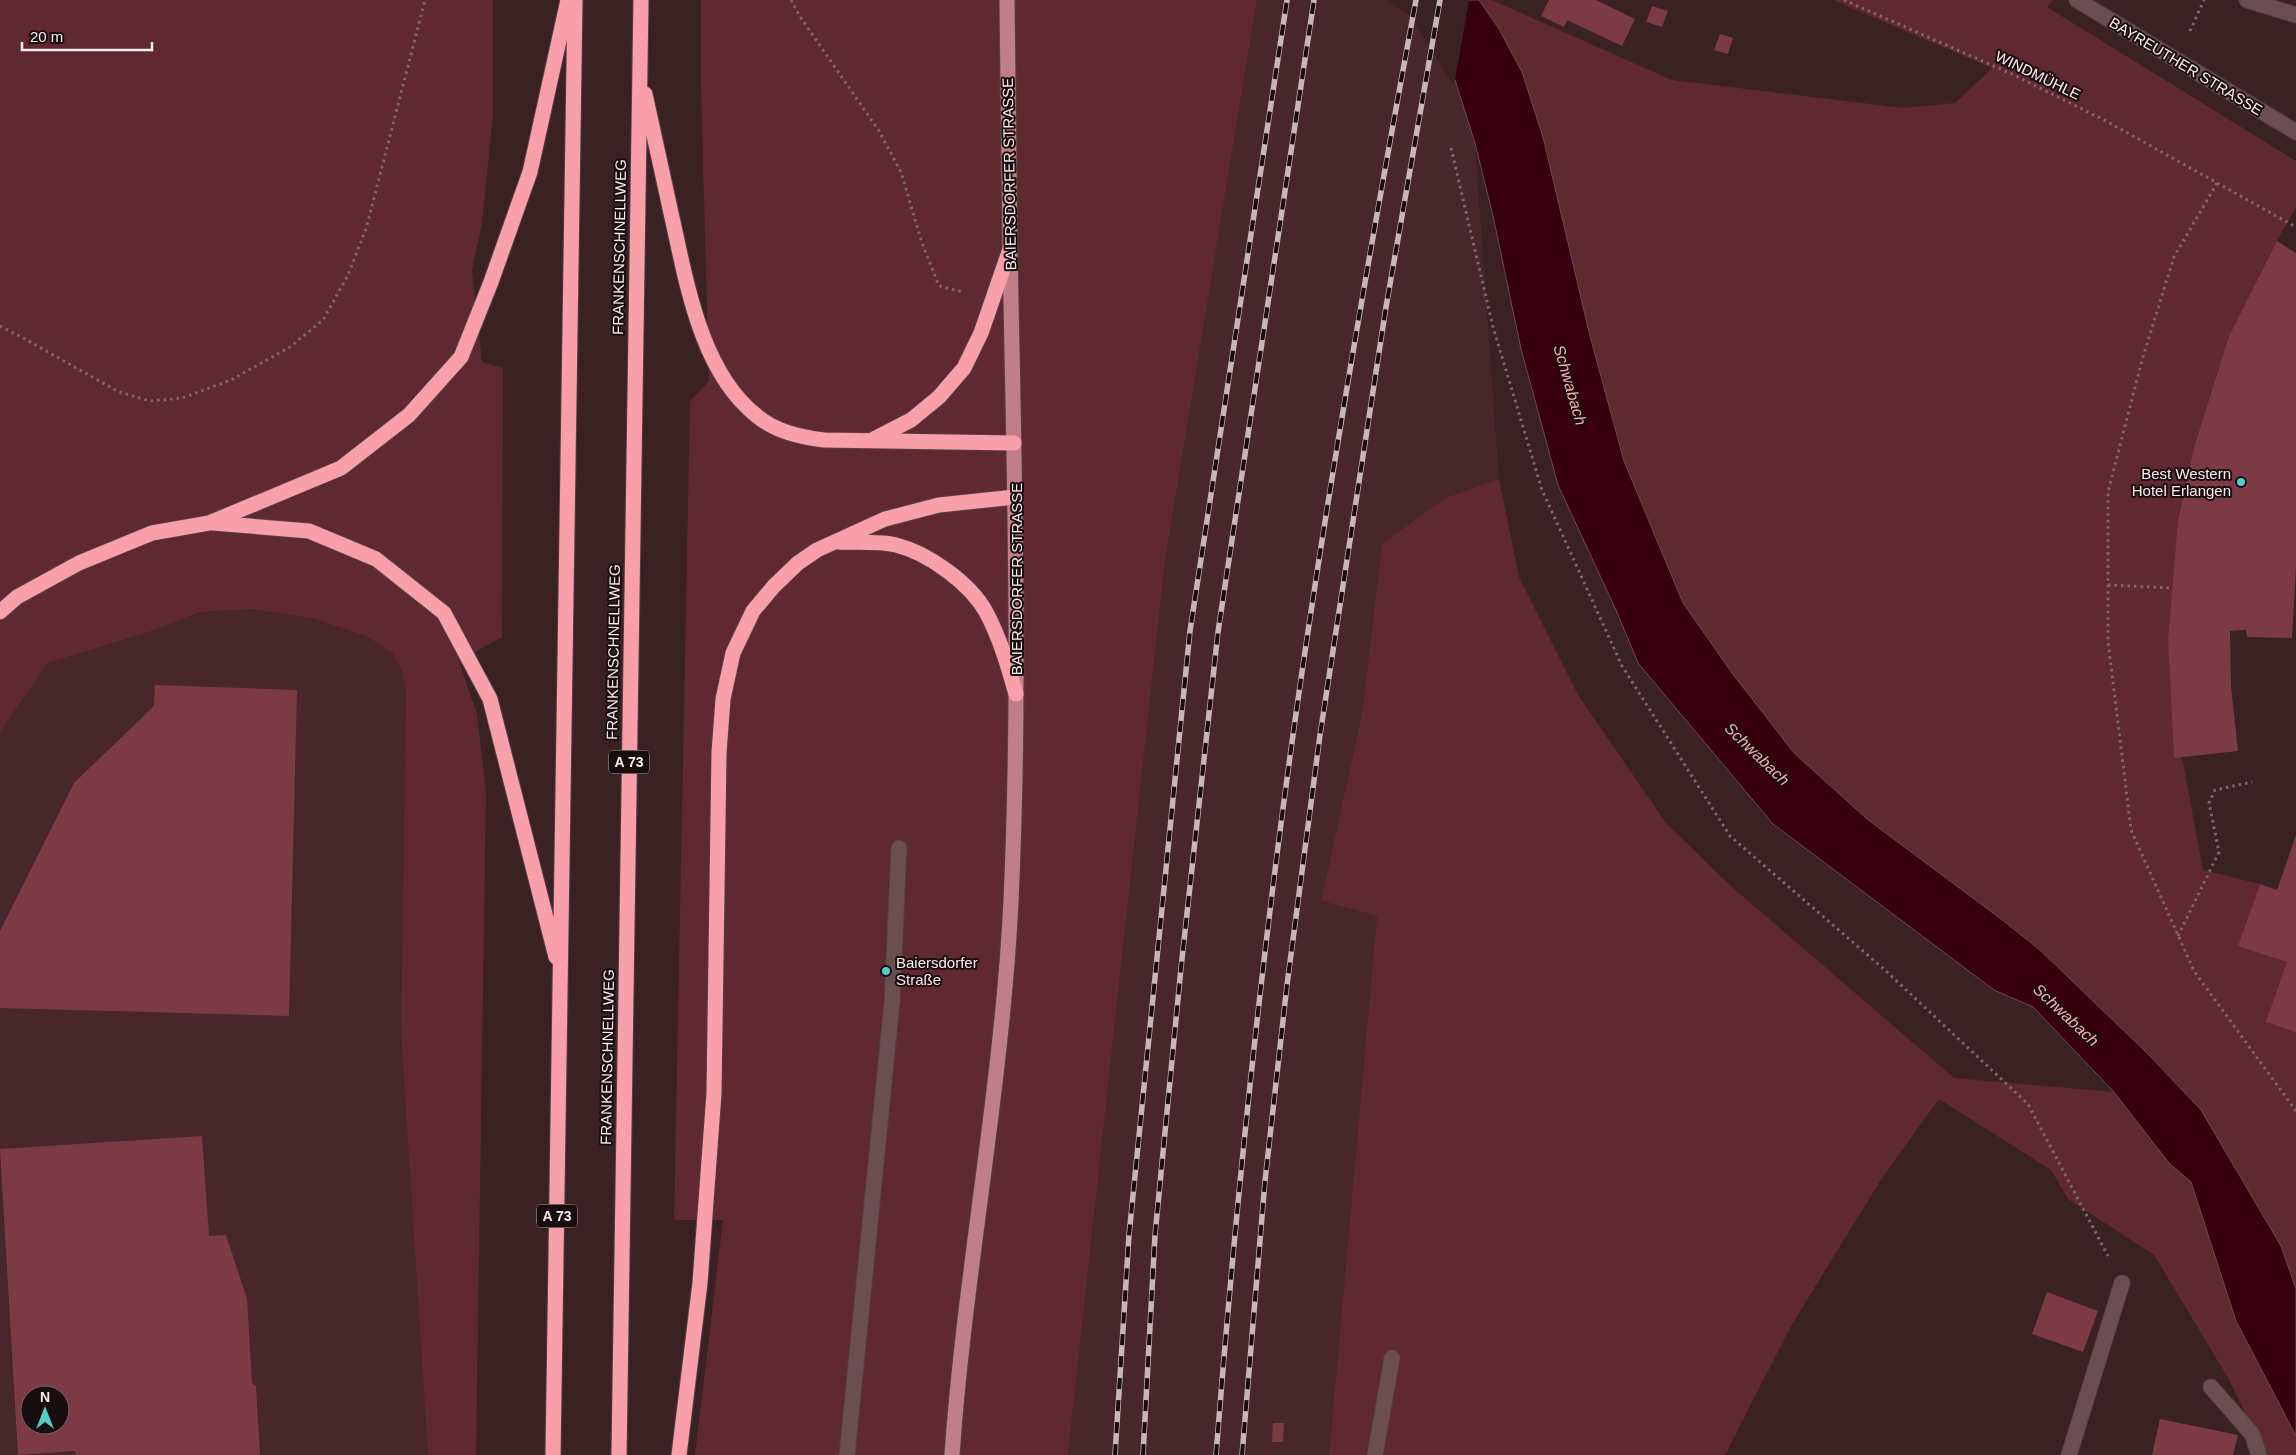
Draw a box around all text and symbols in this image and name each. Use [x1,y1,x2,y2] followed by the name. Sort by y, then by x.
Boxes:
[2106,13,2266,119] street label: BAYREUTHER STRASSE
[22,20,152,52] scale bar
[30,28,63,45] text: 20 m
[1993,47,2083,103] street label: WINDMÜHLE
[999,78,1019,270] street label: BAIERSDORFER STRASSE
[609,159,629,335] street label: FRANKENSCHNELLWEG
[1550,343,1590,427] water label: Schwabach
[2132,465,2231,499] place label: Best Western Hotel Erlangen
[2235,476,2247,488] marker: Best Western Hotel Erlangen
[1008,483,1025,675] street label: BAIERSDORFER STRASSE
[603,564,623,740] street label: FRANKENSCHNELLWEG
[1721,719,1793,789] water label: Schwabach
[609,750,649,774] road number: A 73
[896,954,978,988] place label: Baiersdorfer Straße
[880,965,892,977] marker: Baiersdorfer Straße
[597,969,617,1145] street label: FRANKENSCHNELLWEG
[2030,981,2102,1049] water label: Schwabach
[537,1204,577,1228] road number: A 73
[20,1385,70,1435] north arrow
[40,1389,50,1405] text: N

